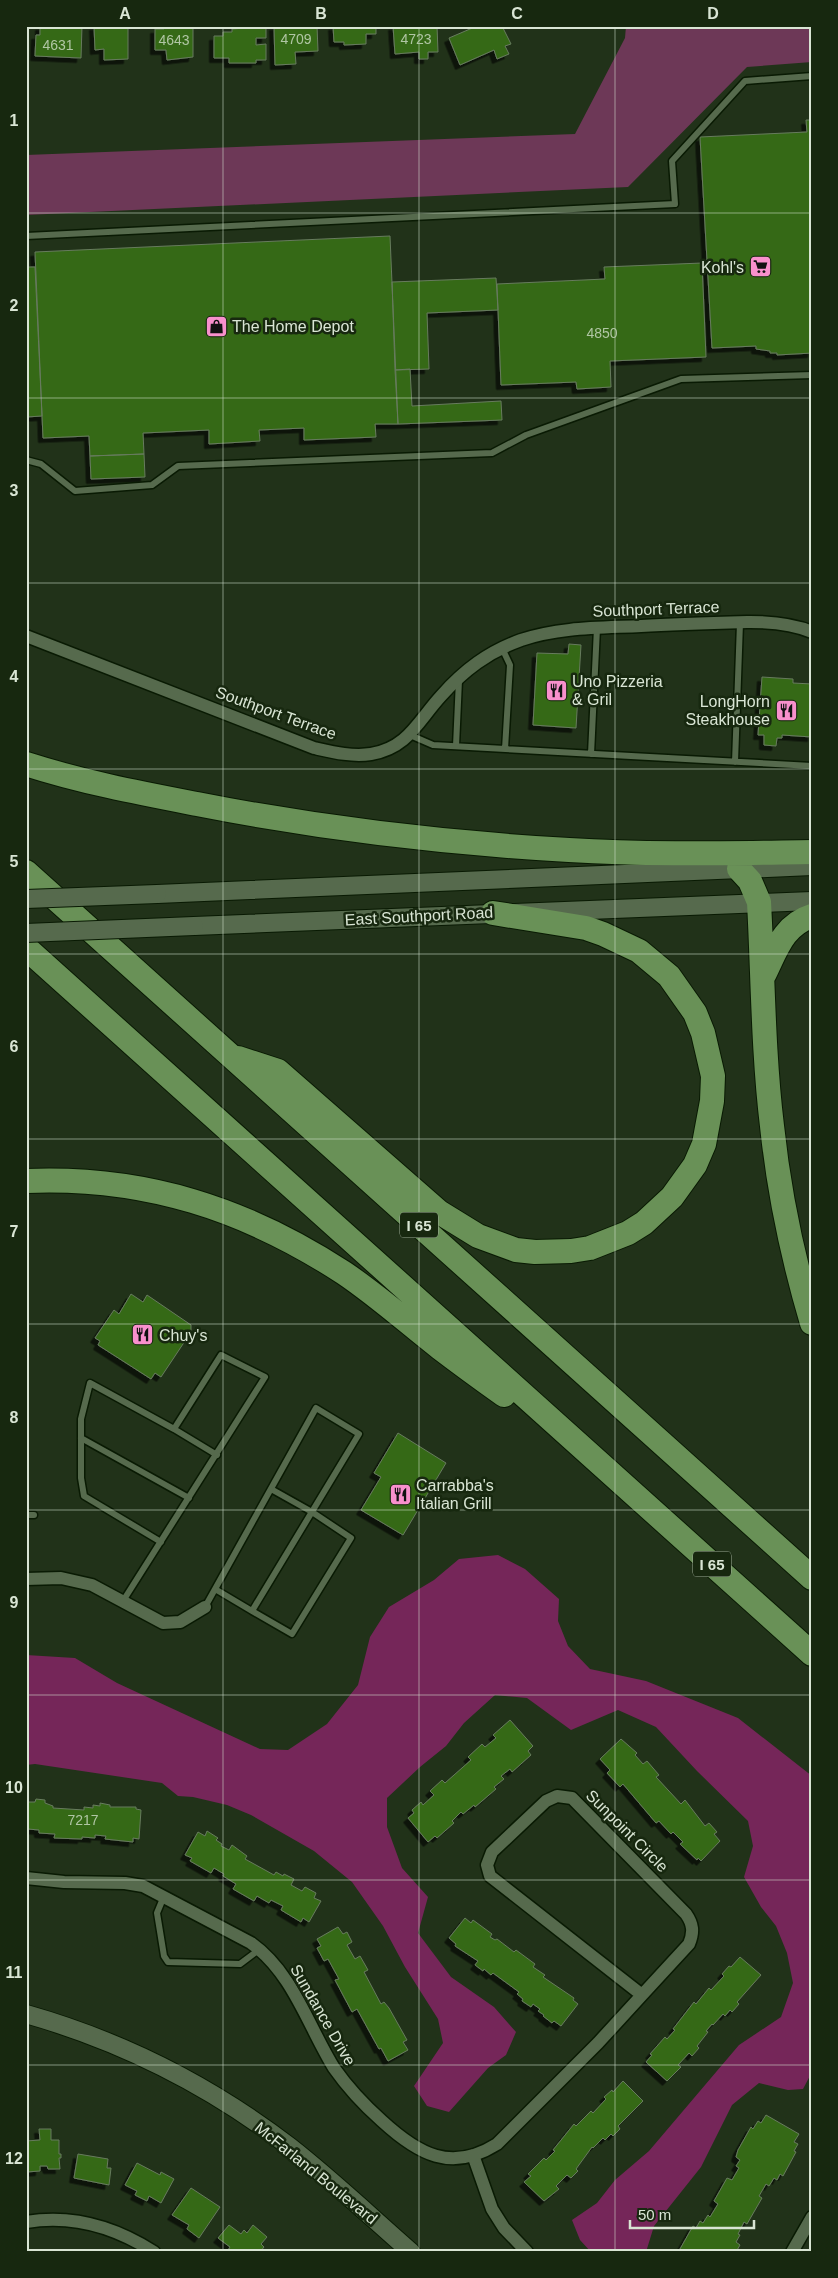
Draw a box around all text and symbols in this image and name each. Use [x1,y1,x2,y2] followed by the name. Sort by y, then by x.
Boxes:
[119,5,131,22] text: A
[315,5,327,22] text: B
[511,5,523,22] text: C
[707,5,719,22] text: D
[280,31,312,47] house number: 4709
[400,31,432,47] house number: 4723
[158,32,190,48] house number: 4643
[42,37,74,53] house number: 4631
[10,112,19,129] text: 1
[748,255,772,279] supermarket icon: Kohl's
[701,259,744,276] place label: Kohl's
[10,297,19,314] text: 2
[204,314,228,338] shop icon: The Home Depot
[232,318,354,335] place label: The Home Depot
[586,325,618,341] house number: 4850
[10,482,19,499] text: 3
[592,598,720,620] street label: Southport Terrace
[10,668,19,685] text: 4
[572,673,663,708] place label: Uno Pizzeria & Gril
[544,678,568,702] restaurant icon: Uno Pizzeria & Gril
[213,683,339,743] street label: Southport Terrace
[685,693,770,728] place label: LongHorn Steakhouse
[774,698,798,722] restaurant icon: LongHorn Steakhouse
[10,853,19,870] text: 5
[344,904,494,928] street label: East Southport Road
[10,1038,19,1055] text: 6
[400,1212,438,1238] road number: I 65
[10,1223,19,1240] text: 7
[131,1323,155,1347] restaurant icon: Chuy's
[159,1327,207,1344] place label: Chuy's
[10,1409,19,1426] text: 8
[416,1477,494,1512] place label: Carrabba's Italian Grill
[388,1482,412,1506] restaurant icon: Carrabba's Italian Grill
[693,1552,731,1576] road number: I 65
[10,1594,19,1611] text: 9
[5,1779,23,1796] text: 10
[583,1787,671,1875] street label: Sunpoint Circle
[67,1812,99,1828] house number: 7217
[287,1961,359,2069] street label: Sundance Drive
[6,1964,23,1981] text: 11
[252,2119,380,2227] street label: McFarland Boulevard
[5,2150,23,2167] text: 12
[630,2198,754,2230] scale bar
[638,2206,671,2223] text: 50 m

